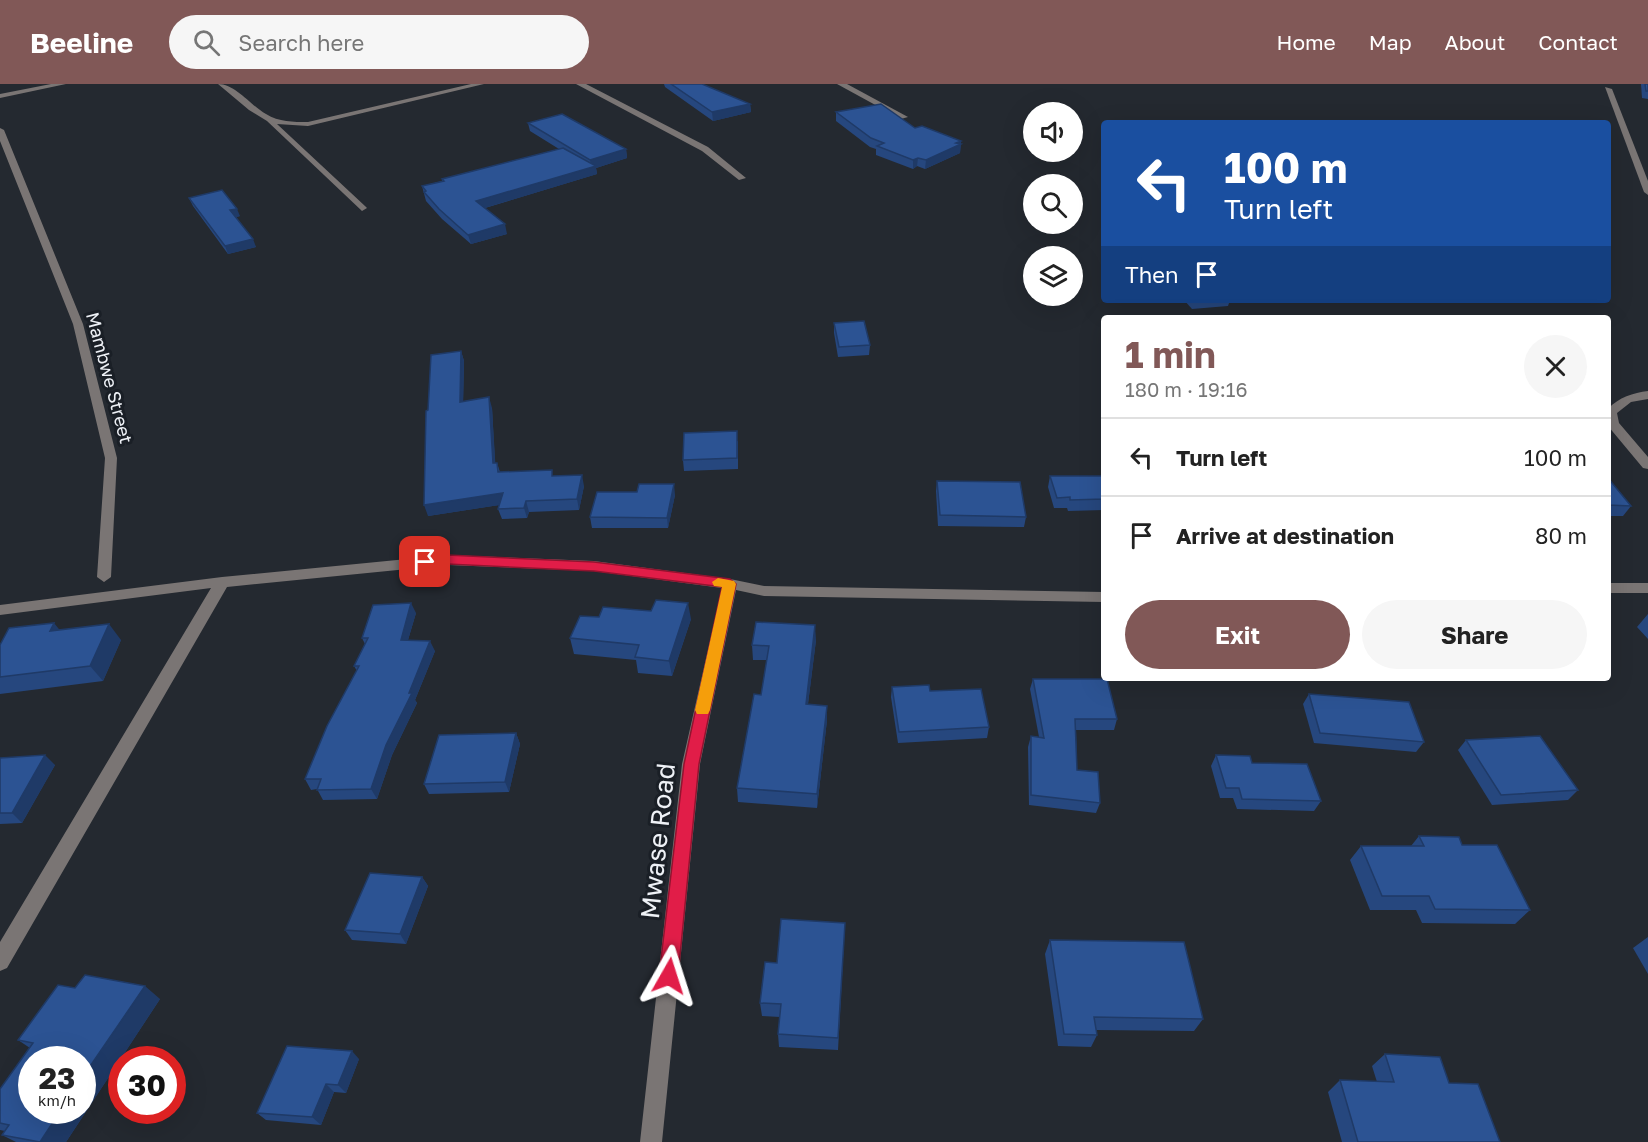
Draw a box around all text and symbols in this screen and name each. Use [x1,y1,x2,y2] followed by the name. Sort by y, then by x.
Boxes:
[169,15,589,69] search box
[30,26,133,59] text: Beeline
[190,26,223,59] icon: search
[238,29,364,56] text: Search here
[1276,29,1336,55] text: Home
[1369,29,1412,55] text: Map
[1445,29,1505,55] text: About
[1538,29,1618,55] text: Contact
[1023,102,1083,306] map controls
[1023,102,1083,162] button: sound
[1224,142,1347,192] text: 100 m
[1125,144,1203,222] icon: left
[1023,174,1083,234] button: search
[1224,193,1333,225] text: Turn left
[1023,246,1083,306] button: layers
[1190,258,1223,291] icon: arrive
[1125,261,1178,288] text: Then
[82,310,138,446] street label: Mambwe Street
[1125,333,1216,376] text: 1 min
[1524,335,1587,398] button: close
[1125,377,1248,401] text: 180 m · 19:16
[1125,441,1158,474] icon: left
[1176,444,1267,471] text: Turn left
[1524,444,1587,471] text: 100 m
[1125,519,1158,552] icon: arrive
[1176,522,1394,549] text: Arrive at destination
[1535,522,1587,549] text: 80 m
[399,536,450,587] pin
[408,545,441,578] icon: arrive
[1125,600,1350,669] button: Exit
[1362,600,1587,669] button: Share
[634,761,681,920] street label: Mwase Road
[637,944,701,1008] position arrow
[108,1046,186,1124] speed limit sign: 30
[39,1060,75,1096] text: 23
[38,1091,76,1109] text: km/h

